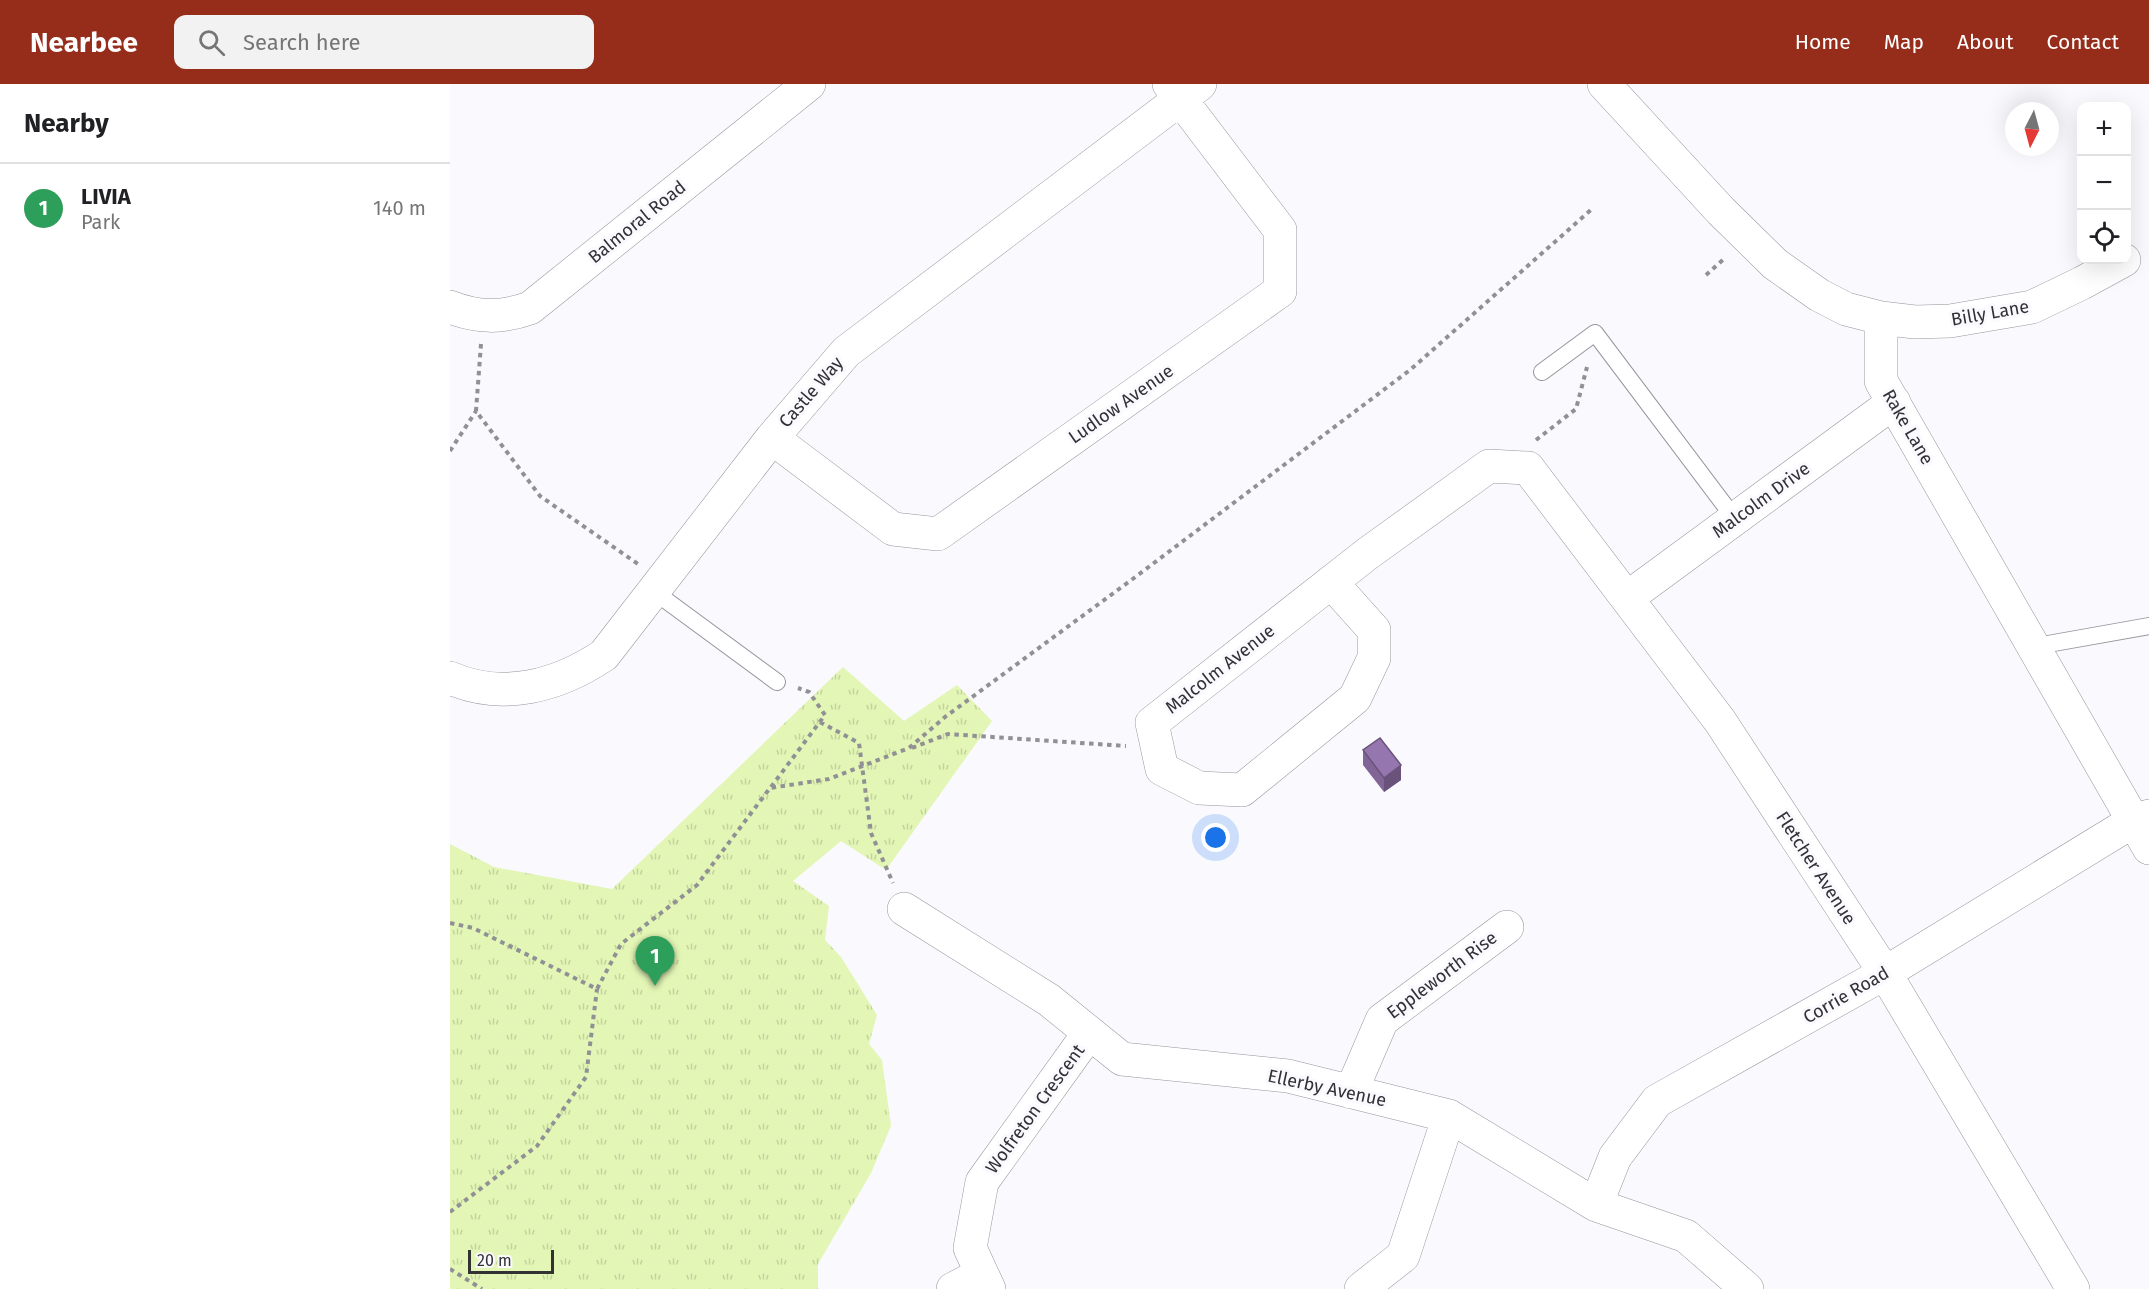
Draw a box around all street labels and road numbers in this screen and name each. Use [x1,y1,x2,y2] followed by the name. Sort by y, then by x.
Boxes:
[584,176,690,268] street label: Balmoral Road
[1949,295,2031,331] street label: Billy Lane
[774,352,848,432] street label: Castle Way
[1064,360,1178,448] street label: Ludlow Avenue
[1878,386,1938,468] street label: Rake Lane
[1708,457,1814,543] street label: Malcolm Drive
[1161,619,1279,719] street label: Malcolm Avenue
[1771,807,1861,929] street label: Fletcher Avenue
[1383,926,1501,1024] street label: Eppleworth Rise
[1799,962,1893,1028] street label: Corrie Road
[981,1040,1090,1178] street label: Wolfreton Crescent
[1266,1065,1388,1111] street label: Ellerby Avenue

